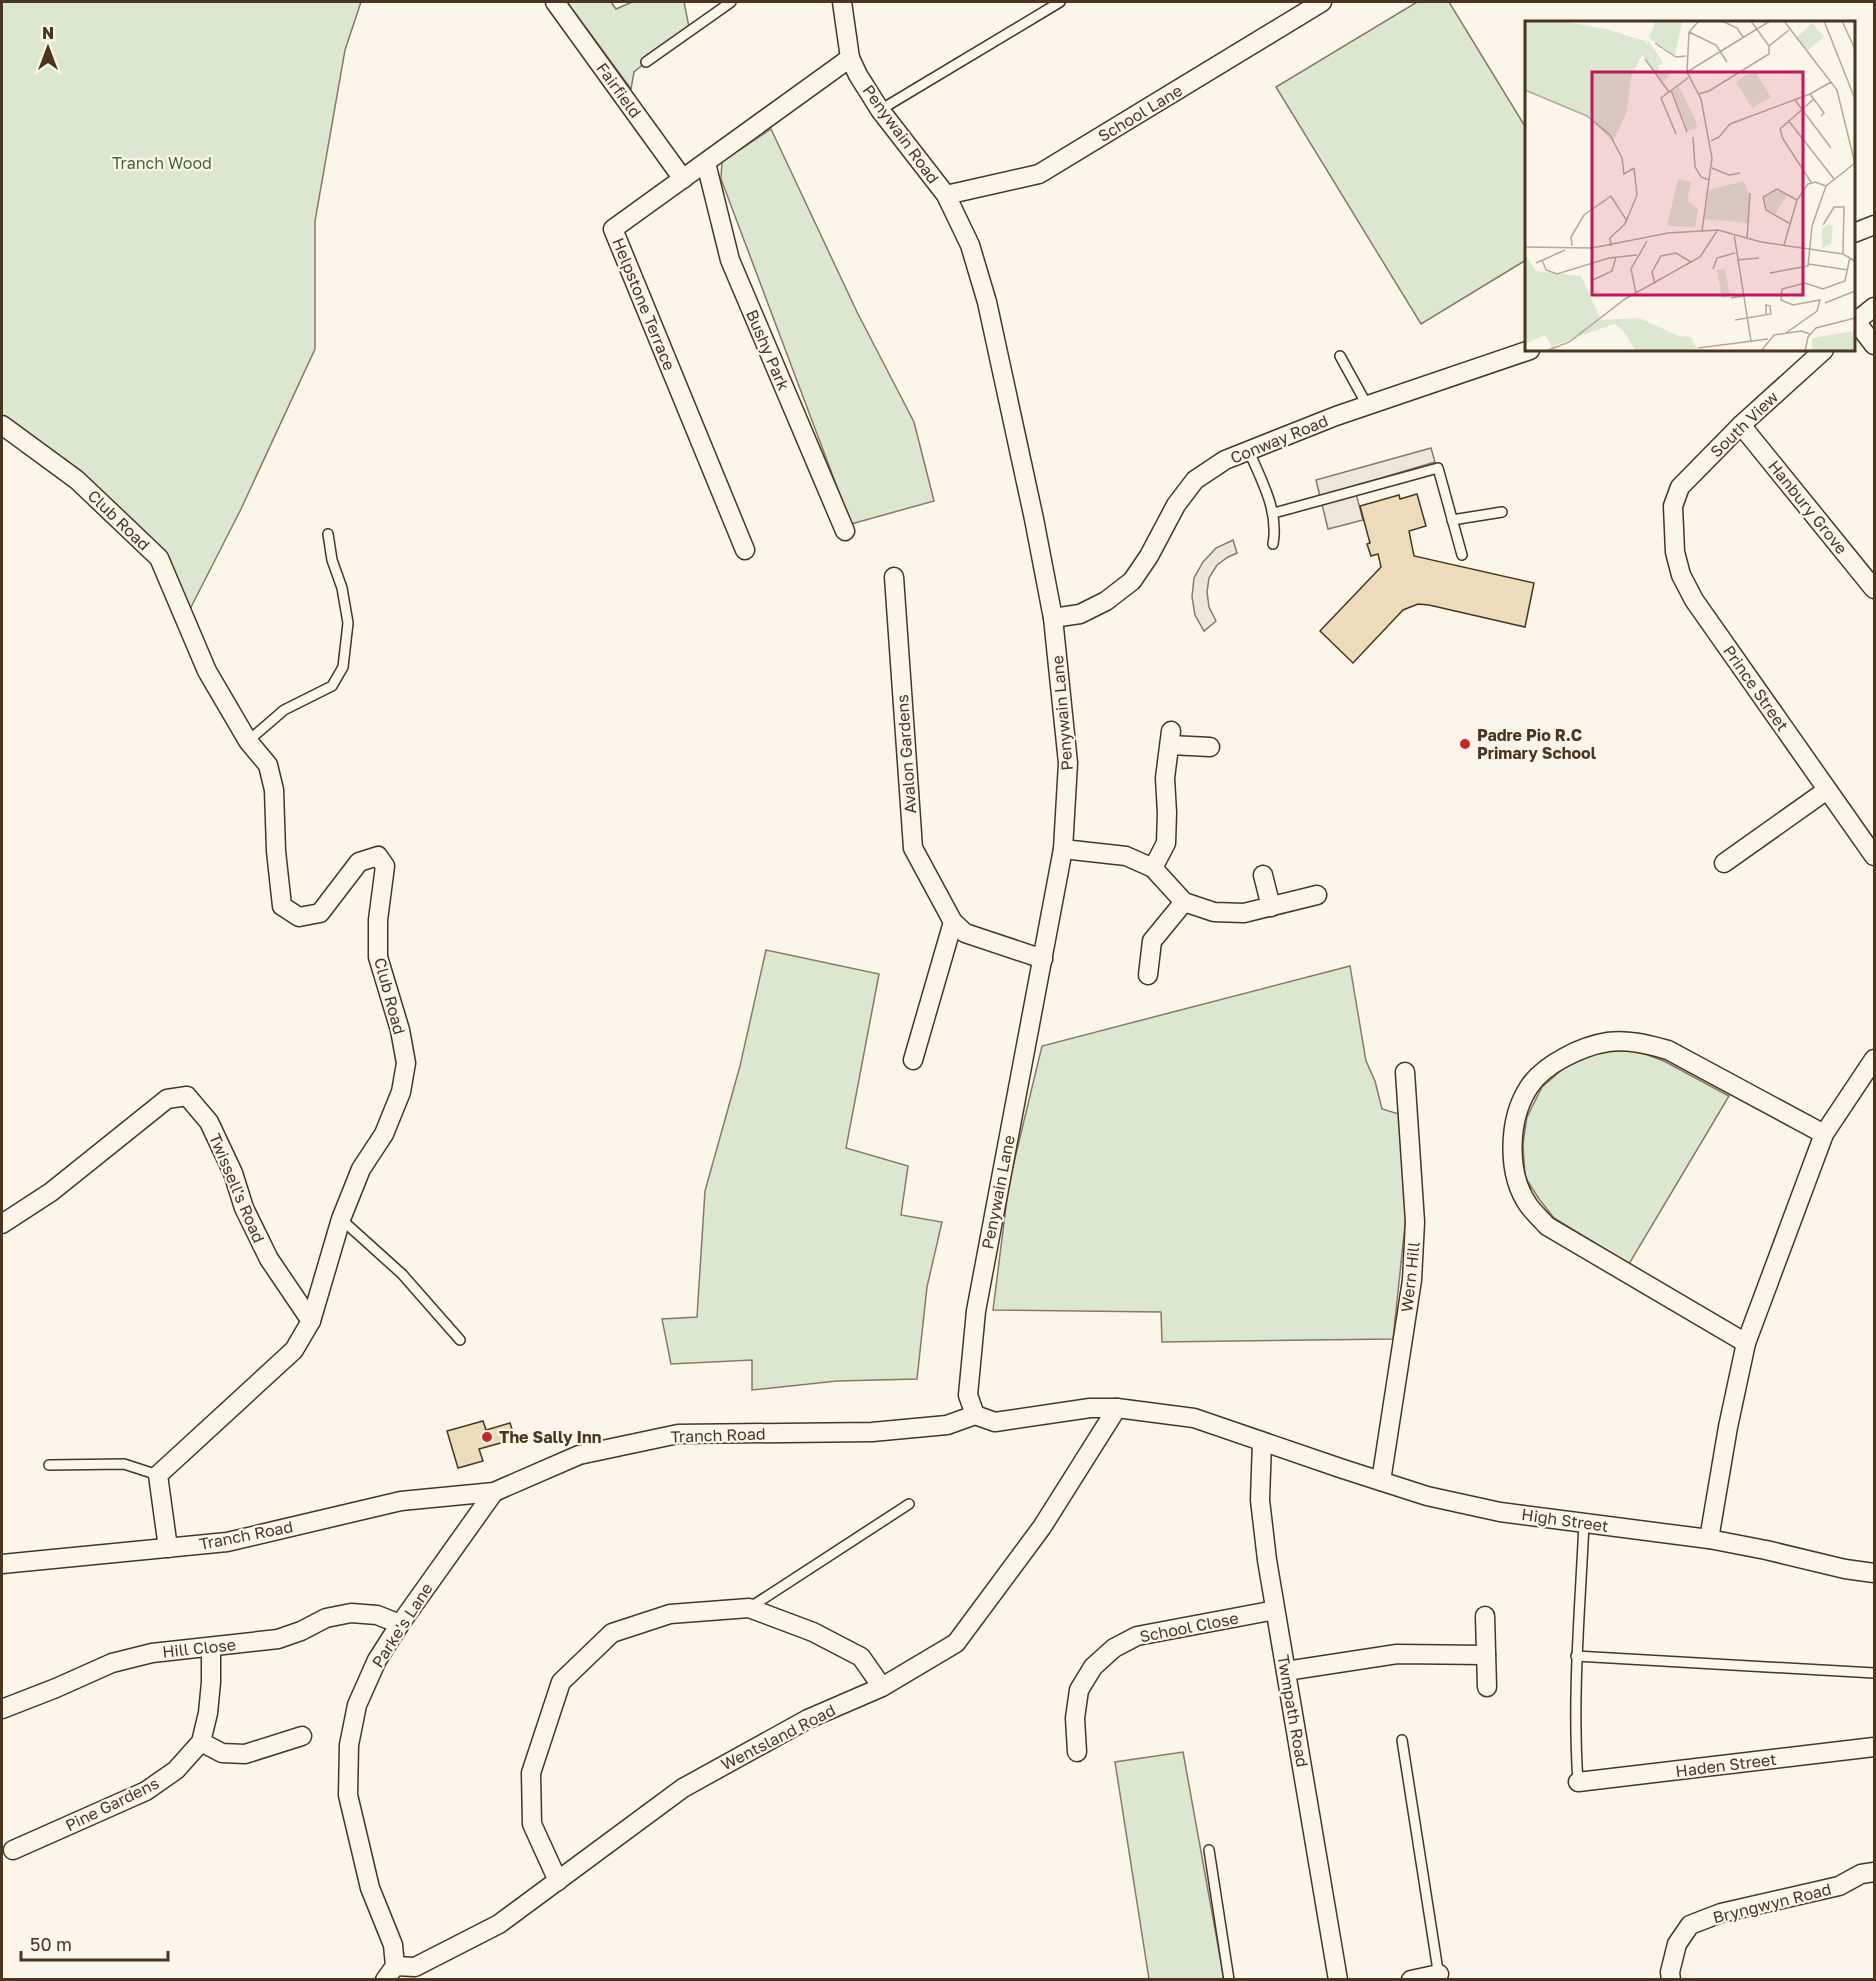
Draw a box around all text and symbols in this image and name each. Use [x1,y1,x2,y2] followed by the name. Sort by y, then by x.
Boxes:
[18,18,78,78] north arrow
[1525,21,1855,351] inset map
[42,23,54,43] text: N
[592,59,646,121] street label: Fairfield
[1094,80,1186,146] street label: School Lane
[858,81,944,187] street label: Penywain Road
[112,153,212,173] park label: Tranch Wood
[608,235,680,373] street label: Helpstone Terrace
[742,307,794,393] street label: Bushy Park
[1706,387,1782,461] street label: South View
[1227,410,1331,468] street label: Conway Road
[1764,456,1852,558] street label: Hanbury Grove
[84,485,154,555] street label: Club Road
[1719,641,1793,735] street label: Prince Street
[1047,655,1077,771] street label: Penywain Lane
[892,694,920,814] street label: Avalon Gardens
[1477,725,1597,763] place label: Padre Pio R.C Primary School
[1458,737,1472,751] marker: Padre Pio R.C Primary School
[370,955,410,1037] street label: Club Road
[205,1130,269,1246] street label: Twissell's Road
[977,1133,1019,1251] street label: Penywain Lane
[1396,1241,1424,1313] street label: Wern Hill
[670,1423,766,1447] street label: Tranch Road
[499,1427,601,1447] place label: The Sally Inn
[480,1430,494,1444] marker: The Sally Inn
[1520,1504,1610,1536] street label: High Street
[197,1516,295,1554] street label: Tranch Road
[367,1579,437,1671] street label: Parke's Lane
[1138,1608,1240,1646] street label: School Close
[161,1634,237,1662] street label: Hill Close
[1273,1653,1313,1769] street label: Twmpath Road
[718,1700,838,1774] street label: Wentsland Road
[1674,1749,1778,1781] street label: Haden Street
[62,1773,162,1835] street label: Pine Gardens
[1711,1879,1833,1927] street label: Bryngwyn Road
[21,1924,168,1962] scale bar
[30,1933,72,1955] text: 50 m

